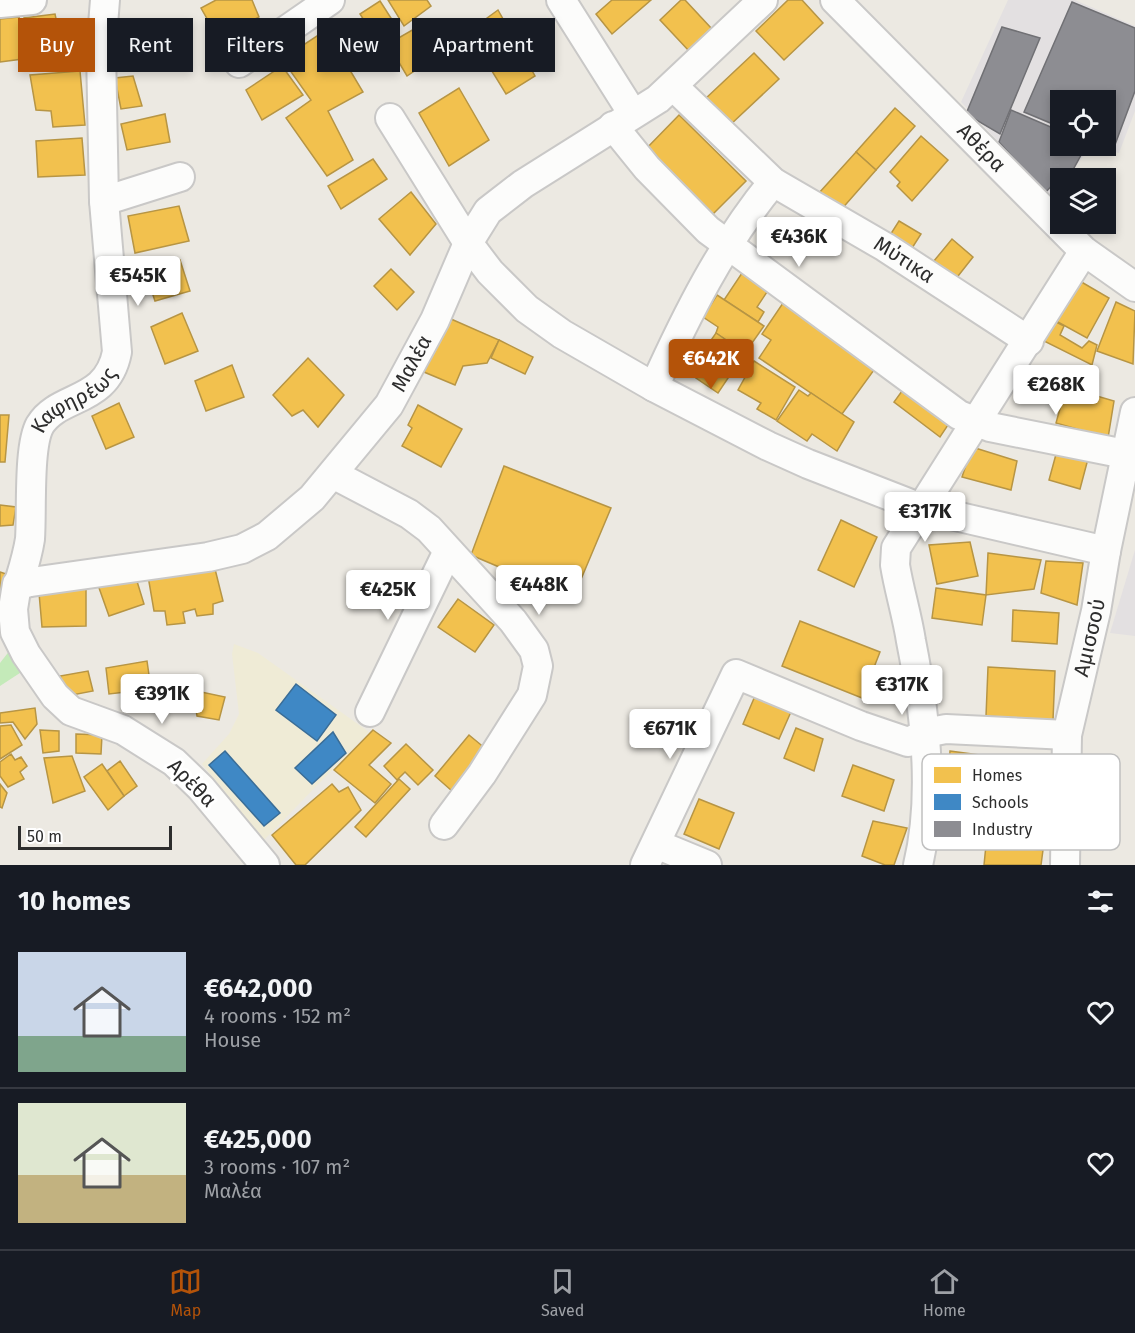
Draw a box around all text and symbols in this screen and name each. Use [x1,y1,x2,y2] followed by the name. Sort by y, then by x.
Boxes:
[18,18,95,72] chip: Buy
[107,18,193,72] chip: Rent
[205,18,305,72] chip: Filters
[317,18,400,72] chip: New
[412,18,555,72] chip: Apartment
[1050,90,1116,234] map controls
[1050,90,1116,156] button: locate
[952,118,1011,178] street label: Αθέρα
[1050,168,1116,234] button: layers
[757,217,841,268] pin: €436K
[771,224,827,248] text: €436K
[869,230,939,289] street label: Μύτικα
[96,256,180,307] pin: €545K
[109,263,167,287] text: €545K
[386,331,437,396] street label: Μαλέα
[669,339,753,390] pin: €642K
[683,346,739,370] text: €642K
[25,362,123,437] street label: Καφηρέως
[1014,365,1098,416] pin: €268K
[1027,372,1085,396] text: €268K
[883,492,967,543] pin: €317K
[898,499,952,523] text: €317K
[497,565,581,616] pin: €448K
[346,570,430,621] pin: €425K
[510,572,568,596] text: €448K
[360,577,416,601] text: €425K
[1068,597,1111,679] street label: Αμισσού
[860,665,944,716] pin: €317K
[875,672,929,696] text: €317K
[120,674,204,725] pin: €391K
[135,681,189,705] text: €391K
[628,709,712,760] pin: €671K
[643,716,697,740] text: €671K
[162,753,222,813] street label: Αρέθα
[922,754,1120,850] legend
[972,766,1022,785] text: Homes
[972,793,1029,812] text: Schools
[972,820,1032,839] text: Industry
[18,823,172,850] scale bar
[27,827,62,846] text: 50 m
[1084,885,1117,918] icon: filters
[18,886,131,917] text: 10 homes
[204,973,313,1004] text: €642,000
[66,976,138,1048] icon: home
[1084,996,1117,1029] icon: heart
[204,1004,351,1028] text: 4 rooms · 152 m²
[204,1028,261,1052] text: House
[204,1124,312,1155] text: €425,000
[66,1127,138,1199] icon: home
[1084,1147,1117,1180] icon: heart
[204,1155,350,1179] text: 3 rooms · 107 m²
[204,1179,262,1203] text: Μαλέα
[169,1265,202,1320] tab: Map
[541,1265,584,1320] tab: Saved
[923,1265,966,1320] tab: Home

